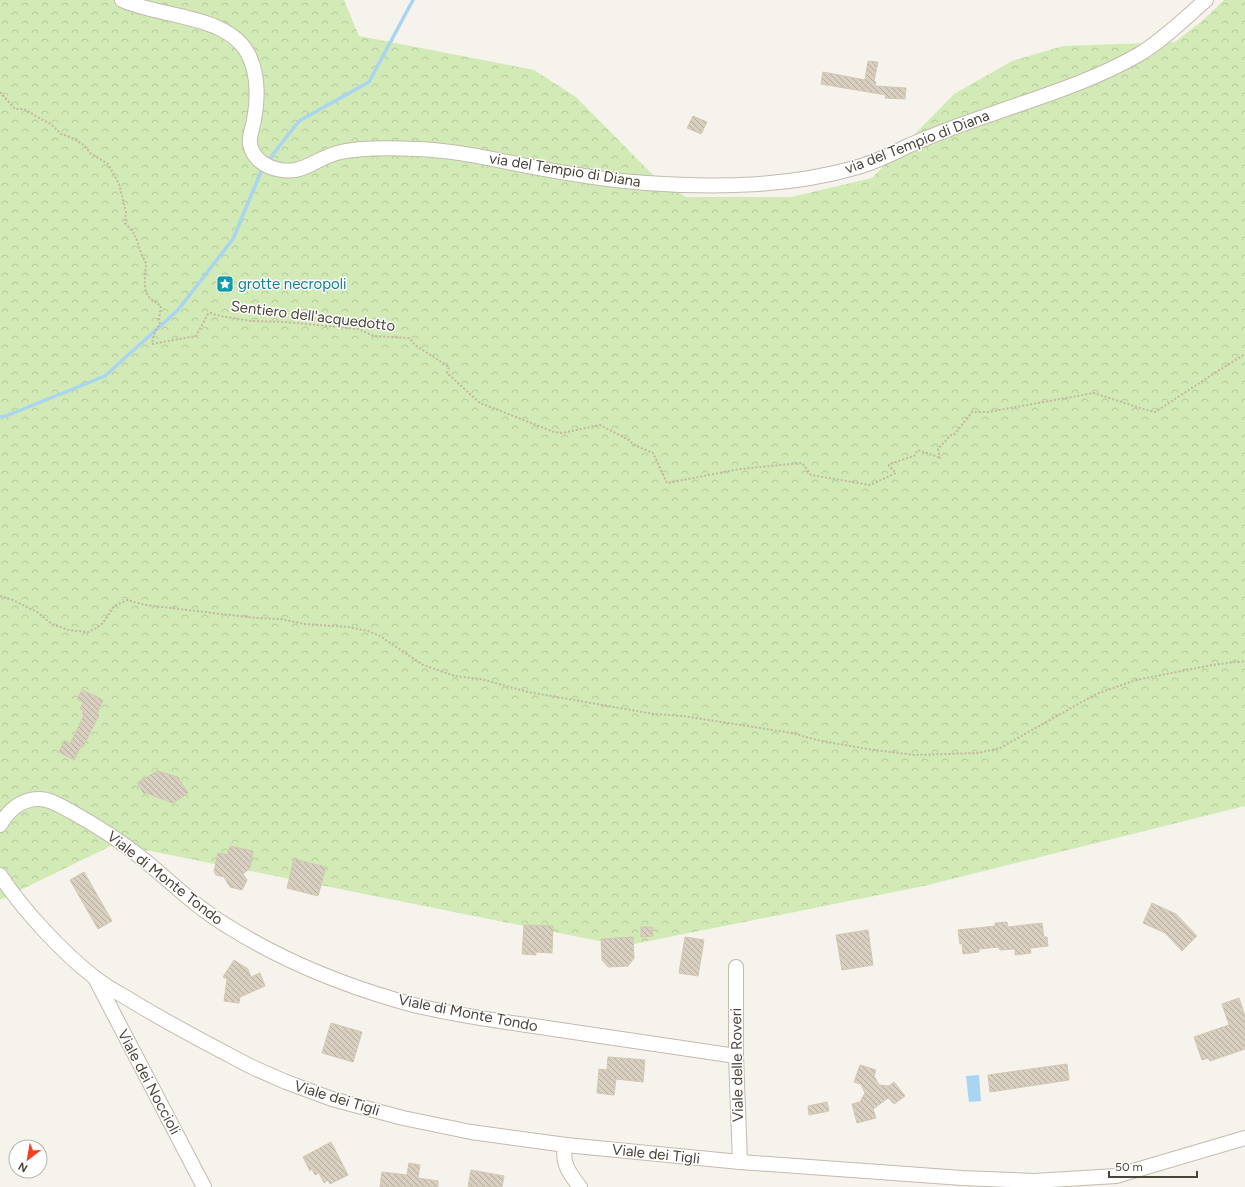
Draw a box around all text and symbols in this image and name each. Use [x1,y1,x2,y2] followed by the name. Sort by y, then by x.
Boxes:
[842,106,992,178] street label: via del Tempio di Diana
[488,149,642,191] street label: via del Tempio di Diana
[215,274,235,294] place icon: grotte necropoli
[238,275,347,293] place label: grotte necropoli
[230,297,397,335] street label: Sentiero dell'acquedotto
[104,827,227,929] street label: Viale di Monte Tondo
[397,991,540,1035] street label: Viale di Monte Tondo
[727,1008,747,1122] street label: Viale delle Roveri
[114,1026,184,1138] street label: Viale dei Noccioli
[292,1076,382,1120] street label: Viale dei Tigli
[8,1139,48,1179] north arrow
[611,1140,701,1168] street label: Viale dei Tigli
[1109,1153,1197,1179] scale bar
[16,1159,30,1175] text: N
[1115,1160,1143,1174] text: 50 m

